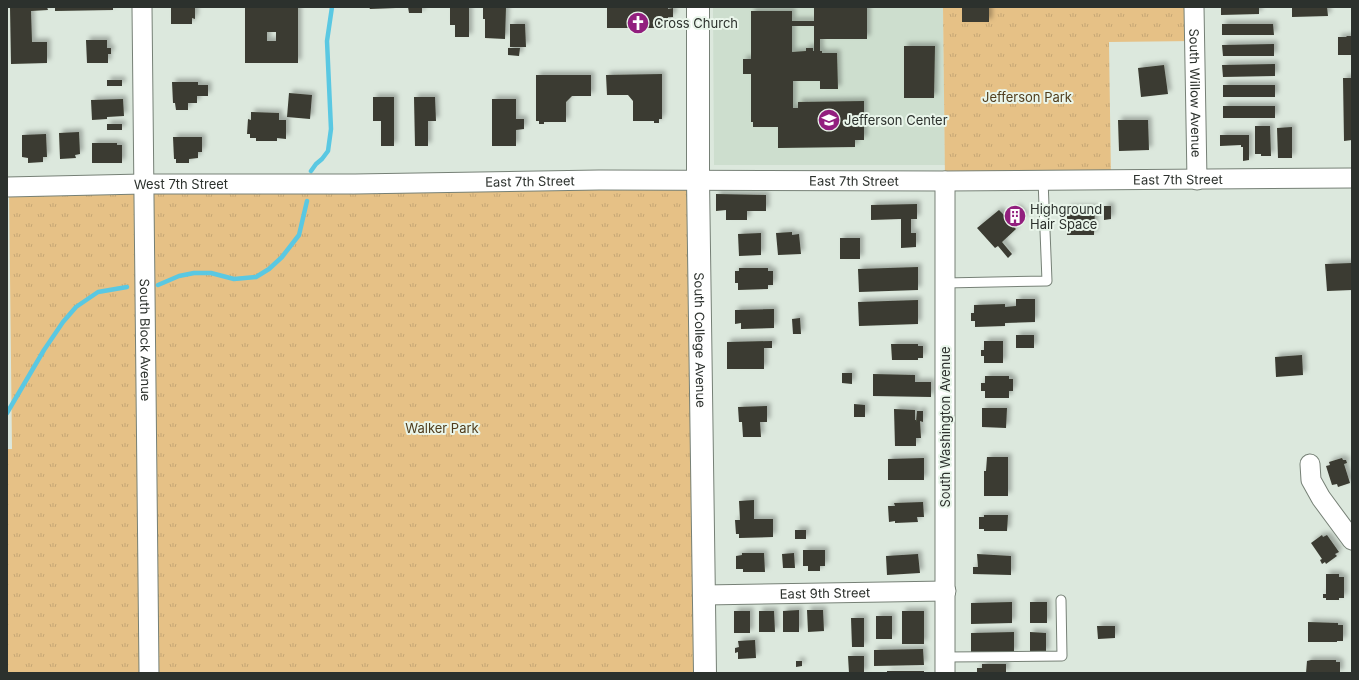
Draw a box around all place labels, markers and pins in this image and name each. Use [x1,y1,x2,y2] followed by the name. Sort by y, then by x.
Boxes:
[625,10,651,36] church icon: Cross Church
[654,15,738,31] place label: Cross Church
[816,107,842,133] school or university icon: Jefferson Center
[844,112,948,128] place label: Jefferson Center
[1030,201,1102,232] place label: Highground Hair Space
[1002,203,1028,229] building icon: Highground Hair Space

